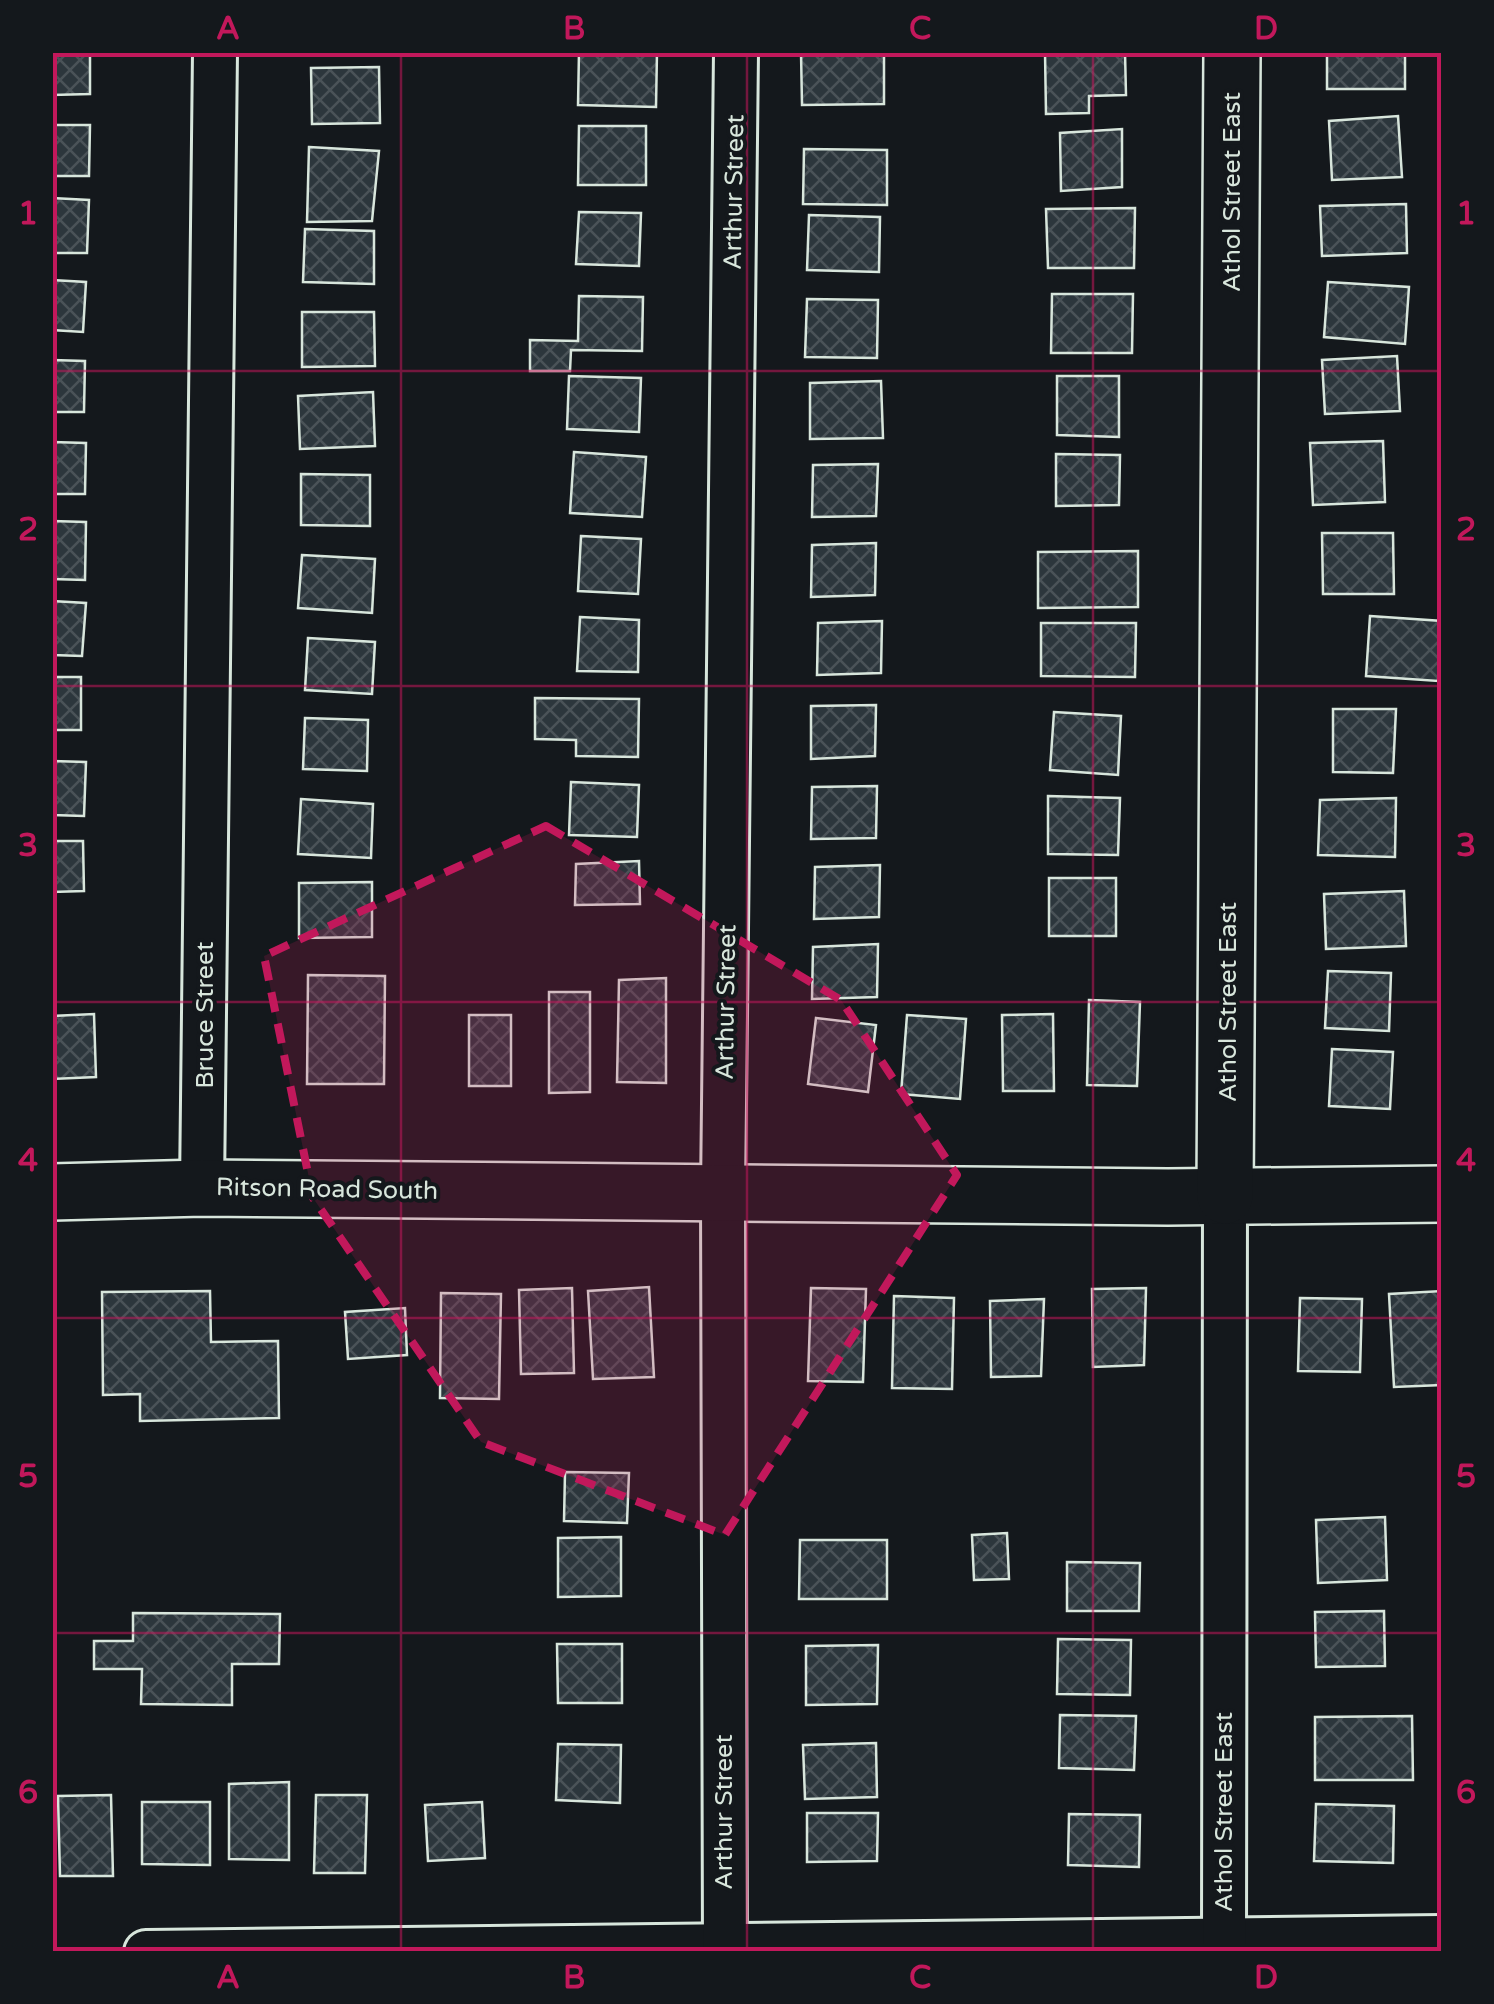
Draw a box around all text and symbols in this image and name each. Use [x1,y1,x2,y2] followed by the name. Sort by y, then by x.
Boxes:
[216,10,240,48] text: A
[563,10,585,48] text: B
[909,10,931,48] text: C
[1254,10,1278,48] text: D
[1217,92,1247,292] street label: Athol Street East
[718,114,750,270] street label: Arthur Street
[18,195,38,233] text: 1
[1456,195,1476,233] text: 1
[18,511,38,549] text: 2
[1456,511,1476,549] text: 2
[18,827,38,865] text: 3
[1456,827,1476,865] text: 3
[1213,902,1243,1102] street label: Athol Street East
[710,924,742,1080] street label: Arthur Street
[190,941,220,1089] street label: Bruce Street
[18,1142,38,1180] text: 4
[1456,1142,1476,1180] text: 4
[216,1172,438,1206] street label: Ritson Road South
[18,1458,38,1496] text: 5
[1456,1458,1476,1496] text: 5
[1209,1712,1239,1912] street label: Athol Street East
[709,1734,739,1890] street label: Arthur Street
[18,1774,38,1812] text: 6
[1456,1774,1476,1812] text: 6
[216,1959,240,1997] text: A
[563,1959,585,1997] text: B
[909,1959,931,1997] text: C
[1254,1959,1278,1997] text: D

